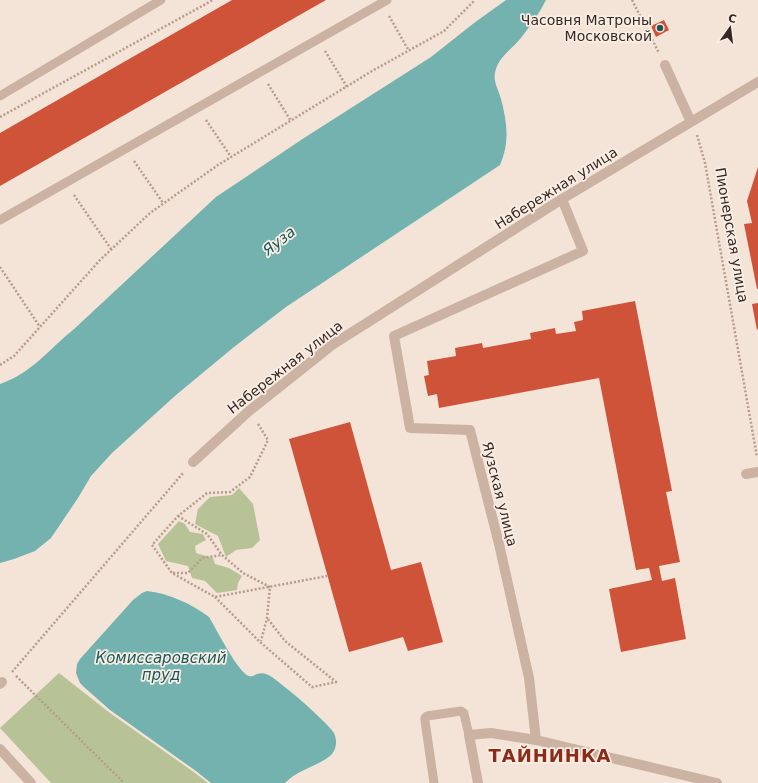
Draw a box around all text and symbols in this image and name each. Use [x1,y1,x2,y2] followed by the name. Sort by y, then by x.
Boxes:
[710,8,750,48] north arrow
[727,11,738,26] text: С
[521,12,652,44] place label: Часовня Матроны Московской
[655,23,665,33] marker: Часовня Матроны Московской
[492,144,620,232] street label: Набережная улица
[712,166,752,304] street label: Пионерская улица
[258,223,299,260] water label: Яуза
[224,317,346,417] street label: Набережная улица
[479,440,521,548] street label: Яузская улица
[96,649,227,684] water label: Комиссаровский пруд
[488,745,612,766] district label: ТАЙНИНКА

